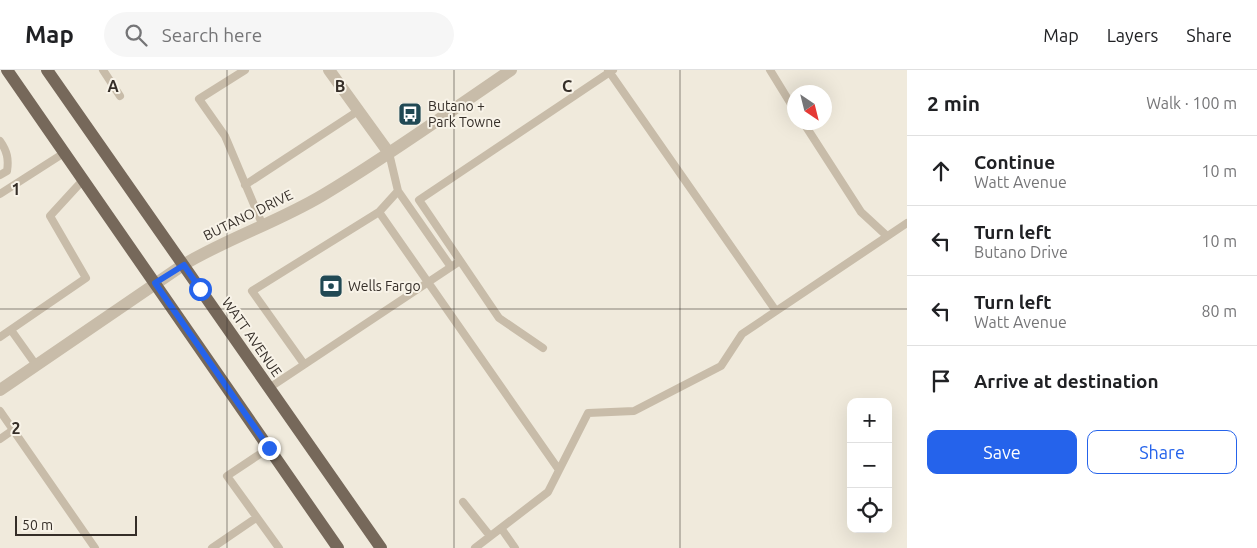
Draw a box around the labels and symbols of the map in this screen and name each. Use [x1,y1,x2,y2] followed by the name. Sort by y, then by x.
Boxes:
[107,77,119,95] text: A
[335,77,345,95] text: B
[562,77,572,95] text: C
[787,85,832,130] north arrow
[428,98,501,130] place label: Butano + Park Towne
[397,101,423,127] bus stop icon: Butano + Park Towne
[11,180,21,198] text: 1
[201,186,295,244] street label: BUTANO DRIVE
[318,273,344,299] bank icon: Wells Fargo
[189,278,212,301] route start
[348,278,421,294] place label: Wells Fargo
[219,294,285,380] street label: WATT AVENUE
[11,419,21,437] text: 2
[258,437,281,460] route end
[15,513,138,536] scale bar

